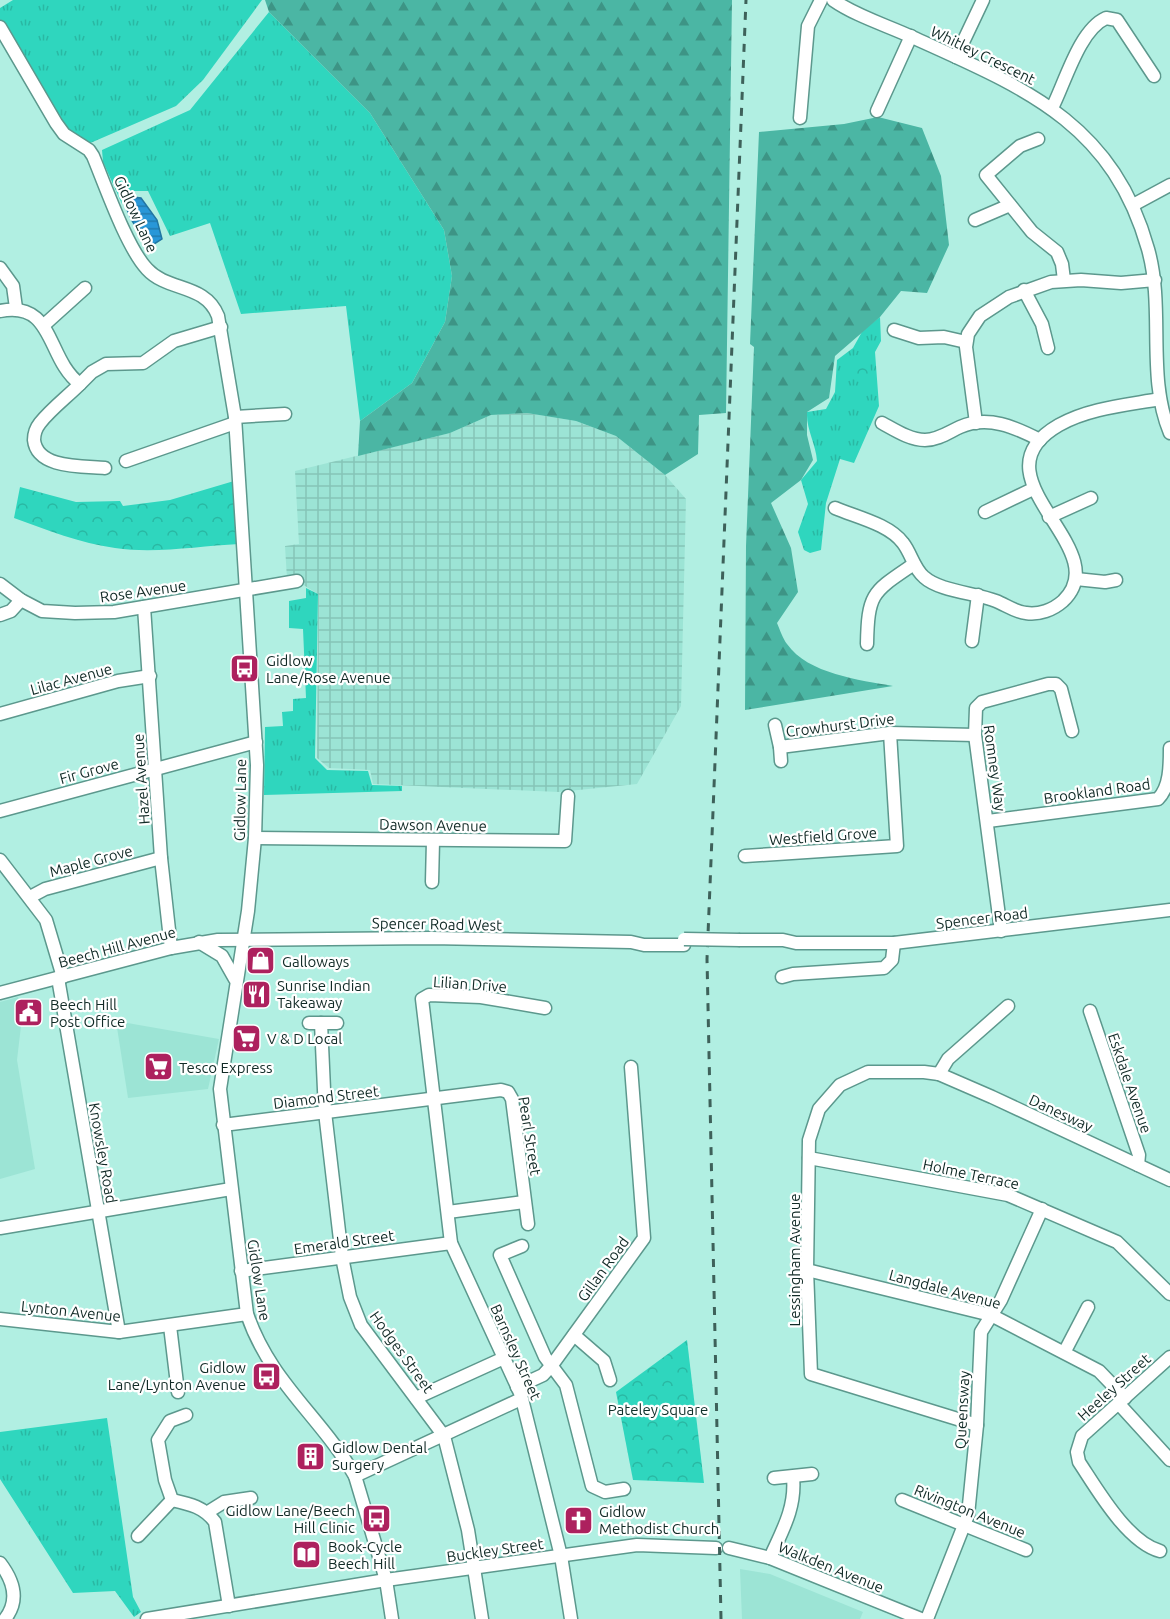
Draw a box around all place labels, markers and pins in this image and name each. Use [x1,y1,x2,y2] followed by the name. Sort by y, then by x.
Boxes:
[266,652,391,686] place label: Gidlow Lane/Rose Avenue
[229,653,261,685] bus stop icon: Gidlow Lane/Rose Avenue
[245,945,277,977] shop icon: Galloways
[282,953,349,970] place label: Galloways
[277,977,371,1011] place label: Sunrise Indian Takeaway
[240,978,272,1010] restaurant icon: Sunrise Indian Takeaway
[50,996,125,1030] place label: Beech Hill Post Office
[13,997,45,1029] public building icon: Beech Hill Post Office
[230,1022,262,1054] supermarket icon: V & D Local
[267,1030,342,1047] place label: V & D Local
[142,1051,174,1083] supermarket icon: Tesco Express
[179,1059,272,1076] place label: Tesco Express
[108,1359,246,1393] place label: Gidlow Lane/Lynton Avenue
[251,1360,283,1392] bus stop icon: Gidlow Lane/Lynton Avenue
[332,1439,427,1473] place label: Gidlow Dental Surgery
[295,1440,327,1472] building icon: Gidlow Dental Surgery
[226,1502,355,1536] place label: Gidlow Lane/Beech Hill Clinic
[360,1503,392,1535] bus stop icon: Gidlow Lane/Beech Hill Clinic
[599,1503,719,1537] place label: Gidlow Methodist Church
[562,1504,594,1536] church icon: Gidlow Methodist Church
[328,1538,402,1572] place label: Book-Cycle Beech Hill
[291,1539,323,1571] library icon: Book-Cycle Beech Hill

